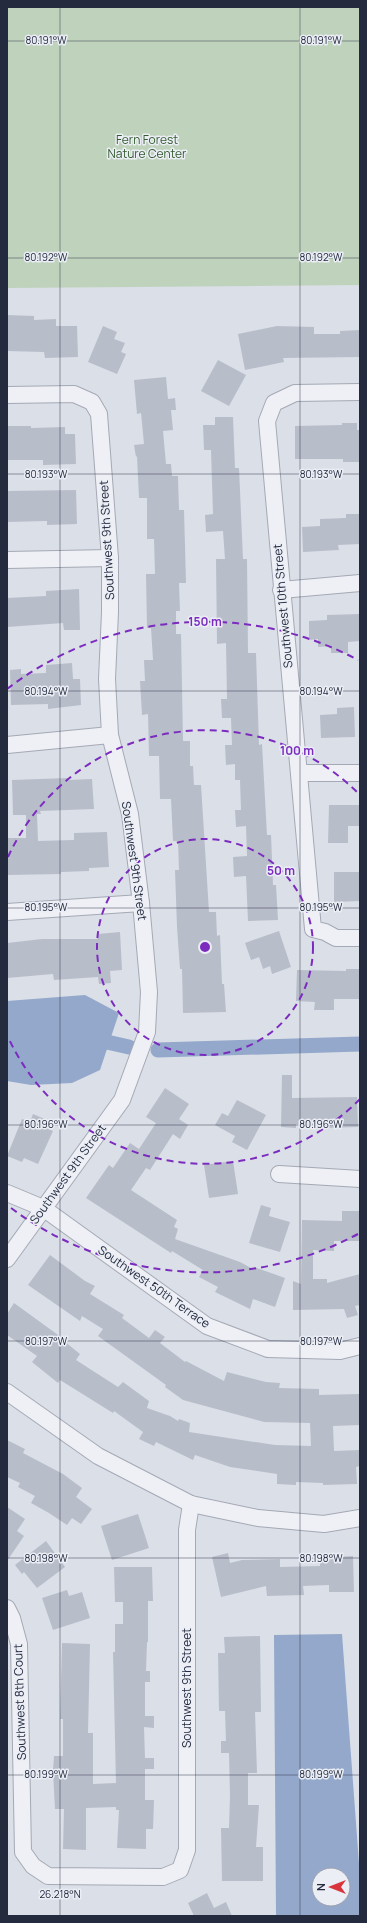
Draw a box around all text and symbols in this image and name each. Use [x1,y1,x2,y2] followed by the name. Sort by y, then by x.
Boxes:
[25,33,67,47] text: 80.191°W
[300,33,342,47] text: 80.191°W
[108,131,187,162] park label: Fern Forest Nature Center
[25,250,68,264] text: 80.192°W
[300,250,343,264] text: 80.192°W
[25,467,68,481] text: 80.193°W
[300,467,343,481] text: 80.193°W
[95,479,118,600] street label: Southwest 9th Street
[269,543,296,669] street label: Southwest 10th Street
[188,613,222,630] text: 150 m
[24,684,68,698] text: 80.194°W
[299,684,343,698] text: 80.194°W
[280,742,314,759] text: 100 m
[118,800,151,922] street label: Southwest 9th Street
[267,862,295,879] text: 50 m
[25,900,68,914] text: 80.195°W
[300,900,343,914] text: 80.195°W
[198,940,212,954] centre of rings
[24,1117,68,1131] text: 80.196°W
[299,1117,343,1131] text: 80.196°W
[25,1120,110,1227] street label: Southwest 9th Street
[95,1241,214,1332] street label: Southwest 50th Terrace
[25,1334,68,1348] text: 80.197°W
[300,1334,343,1348] text: 80.197°W
[24,1551,68,1565] text: 80.198°W
[299,1551,343,1565] text: 80.198°W
[178,1628,195,1748] street label: Southwest 9th Street
[9,1643,30,1760] street label: Southwest 8th Court
[24,1767,68,1781] text: 80.199°W
[299,1767,343,1781] text: 80.199°W
[311,1867,351,1907] north arrow
[313,1883,328,1891] text: N
[39,1887,81,1901] text: 26.218°N

